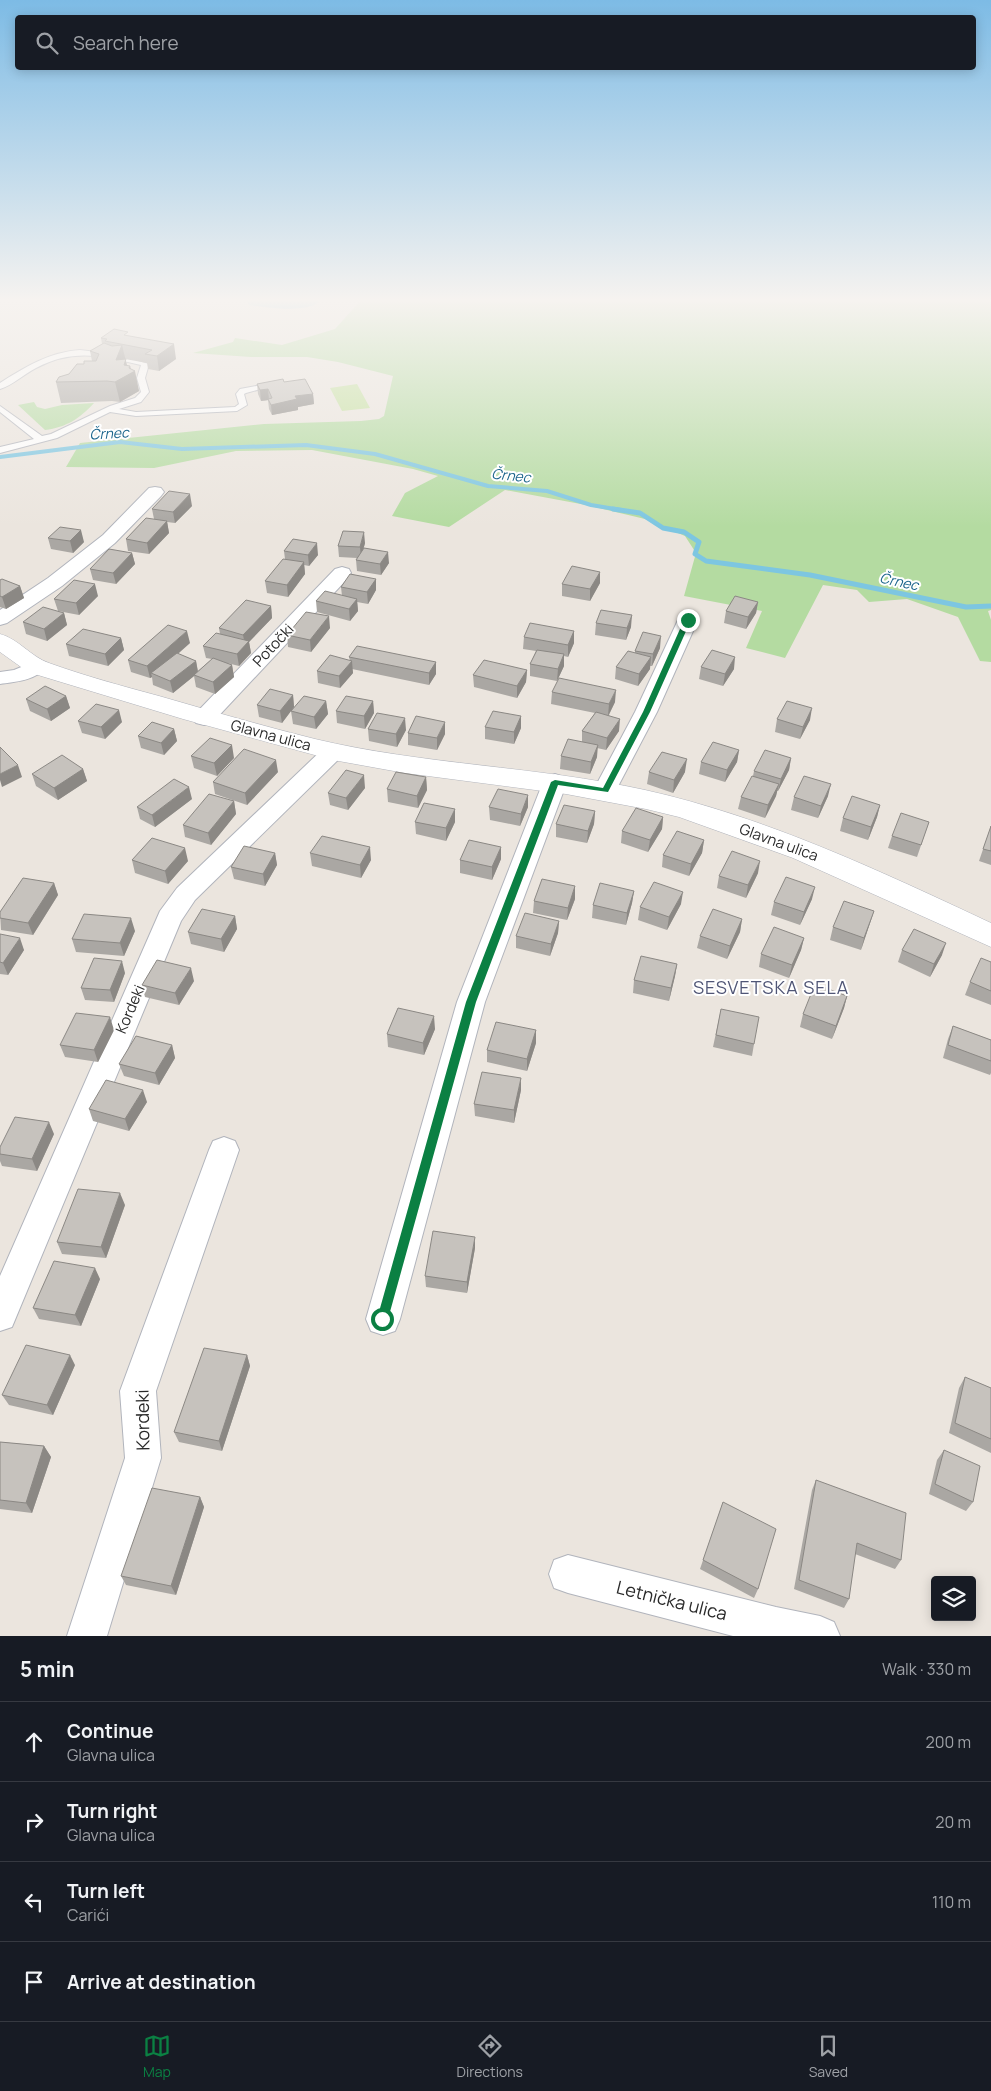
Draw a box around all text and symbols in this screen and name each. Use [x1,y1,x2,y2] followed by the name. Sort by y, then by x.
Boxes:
[15,15,976,70] search box
[33,29,61,57] icon: search
[73,30,179,56] text: Search here
[89,422,130,444] water label: Črnec
[490,463,533,487] water label: Črnec
[878,568,921,595] water label: Črnec
[677,609,700,632] route end
[248,619,298,671] street label: Potočki
[228,714,314,756] street label: Glavna ulica
[737,818,821,866] street label: Glavna ulica
[693,975,849,999] district label: SESVETSKA SELA
[110,981,150,1037] street label: Kordeki
[371,1308,394,1331] route start
[129,1389,155,1451] street label: Kordeki
[614,1575,730,1625] street label: Letnička ulica
[931,1576,976,1621] map controls
[931,1576,976,1621] button: layers
[20,1655,74,1683] text: 5 min
[882,1658,971,1680] text: Walk · 330 m
[67,1718,153,1744] text: Continue
[20,1728,48,1756] icon: ahead
[926,1731,971,1753] text: 200 m
[67,1744,155,1766] text: Glavna ulica
[67,1798,157,1824] text: Turn right
[20,1808,48,1836] icon: right
[935,1811,971,1833] text: 20 m
[67,1824,155,1846] text: Glavna ulica
[67,1878,145,1904] text: Turn left
[20,1888,48,1916] icon: left
[932,1891,971,1913] text: 110 m
[67,1904,109,1926] text: Carići
[20,1968,48,1996] icon: arrive
[67,1969,256,1995] text: Arrive at destination
[143,2032,171,2081] tab: Map
[457,2032,523,2081] tab: Directions
[809,2032,848,2081] tab: Saved

